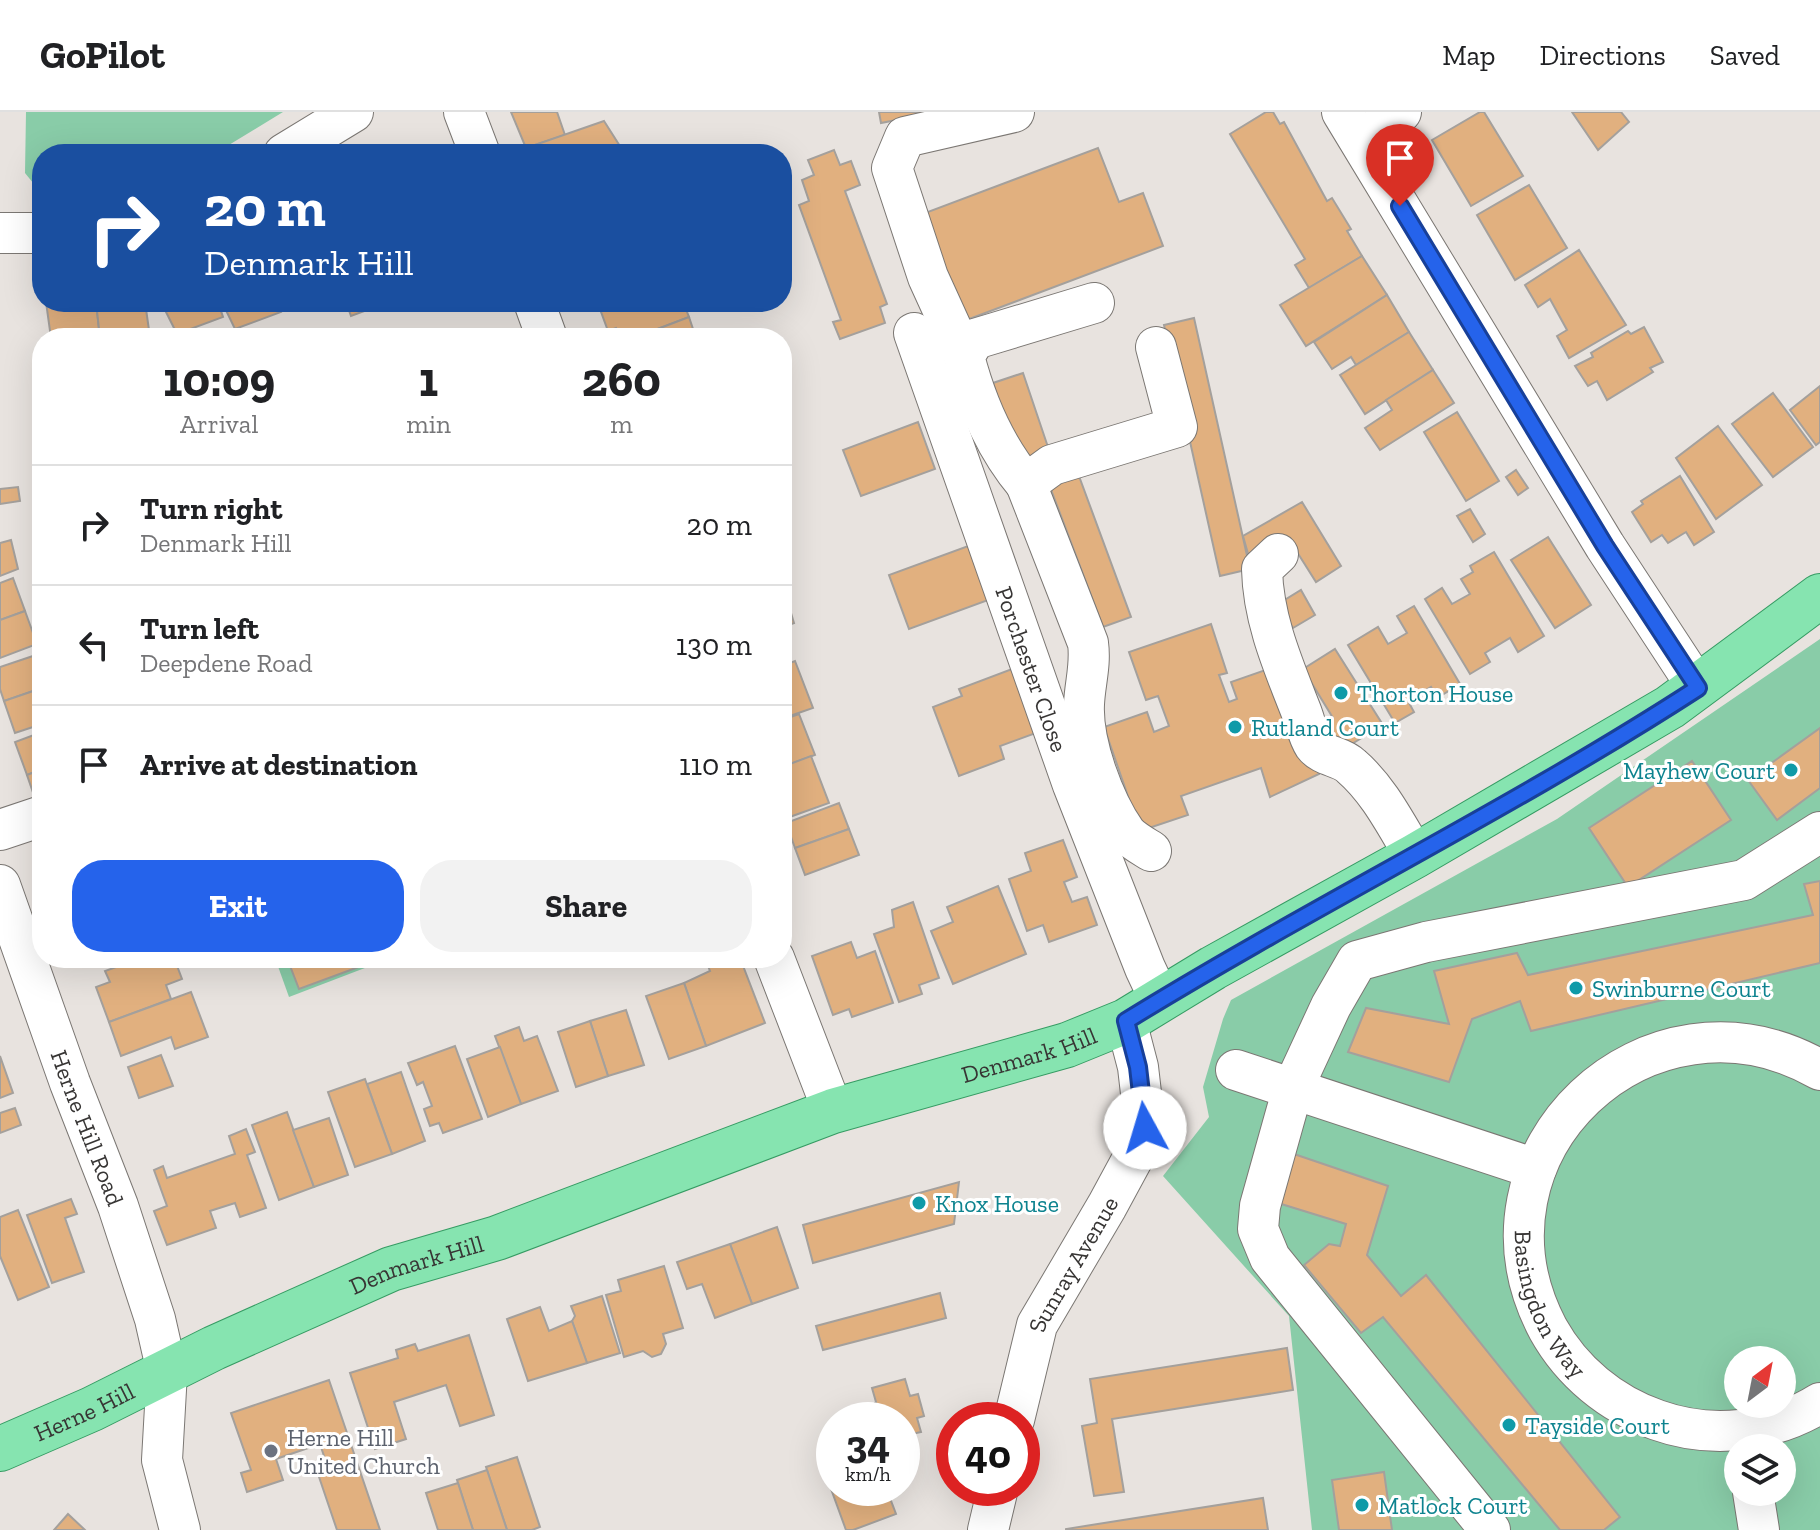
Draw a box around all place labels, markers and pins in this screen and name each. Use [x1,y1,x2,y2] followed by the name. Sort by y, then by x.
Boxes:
[1366,124,1434,206] pin
[1357,679,1513,708] place label: Thorton House
[1332,684,1350,702] marker: Thorton House
[1251,713,1399,742] place label: Rutland Court
[1226,718,1244,736] marker: Rutland Court
[1623,756,1775,785] place label: Mayhew Court
[1782,761,1800,779] marker: Mayhew Court
[1592,974,1771,1003] place label: Swinburne Court
[1567,979,1585,997] marker: Swinburne Court
[935,1189,1059,1218] place label: Knox House
[910,1194,928,1212] marker: Knox House
[1525,1411,1670,1440] place label: Tayside Court
[1500,1416,1518,1434] marker: Tayside Court
[287,1423,441,1480] place label: Herne Hill United Church
[262,1442,280,1460] marker: Herne Hill United Church
[1378,1491,1527,1520] place label: Matlock Court
[1353,1496,1371,1514] marker: Matlock Court

